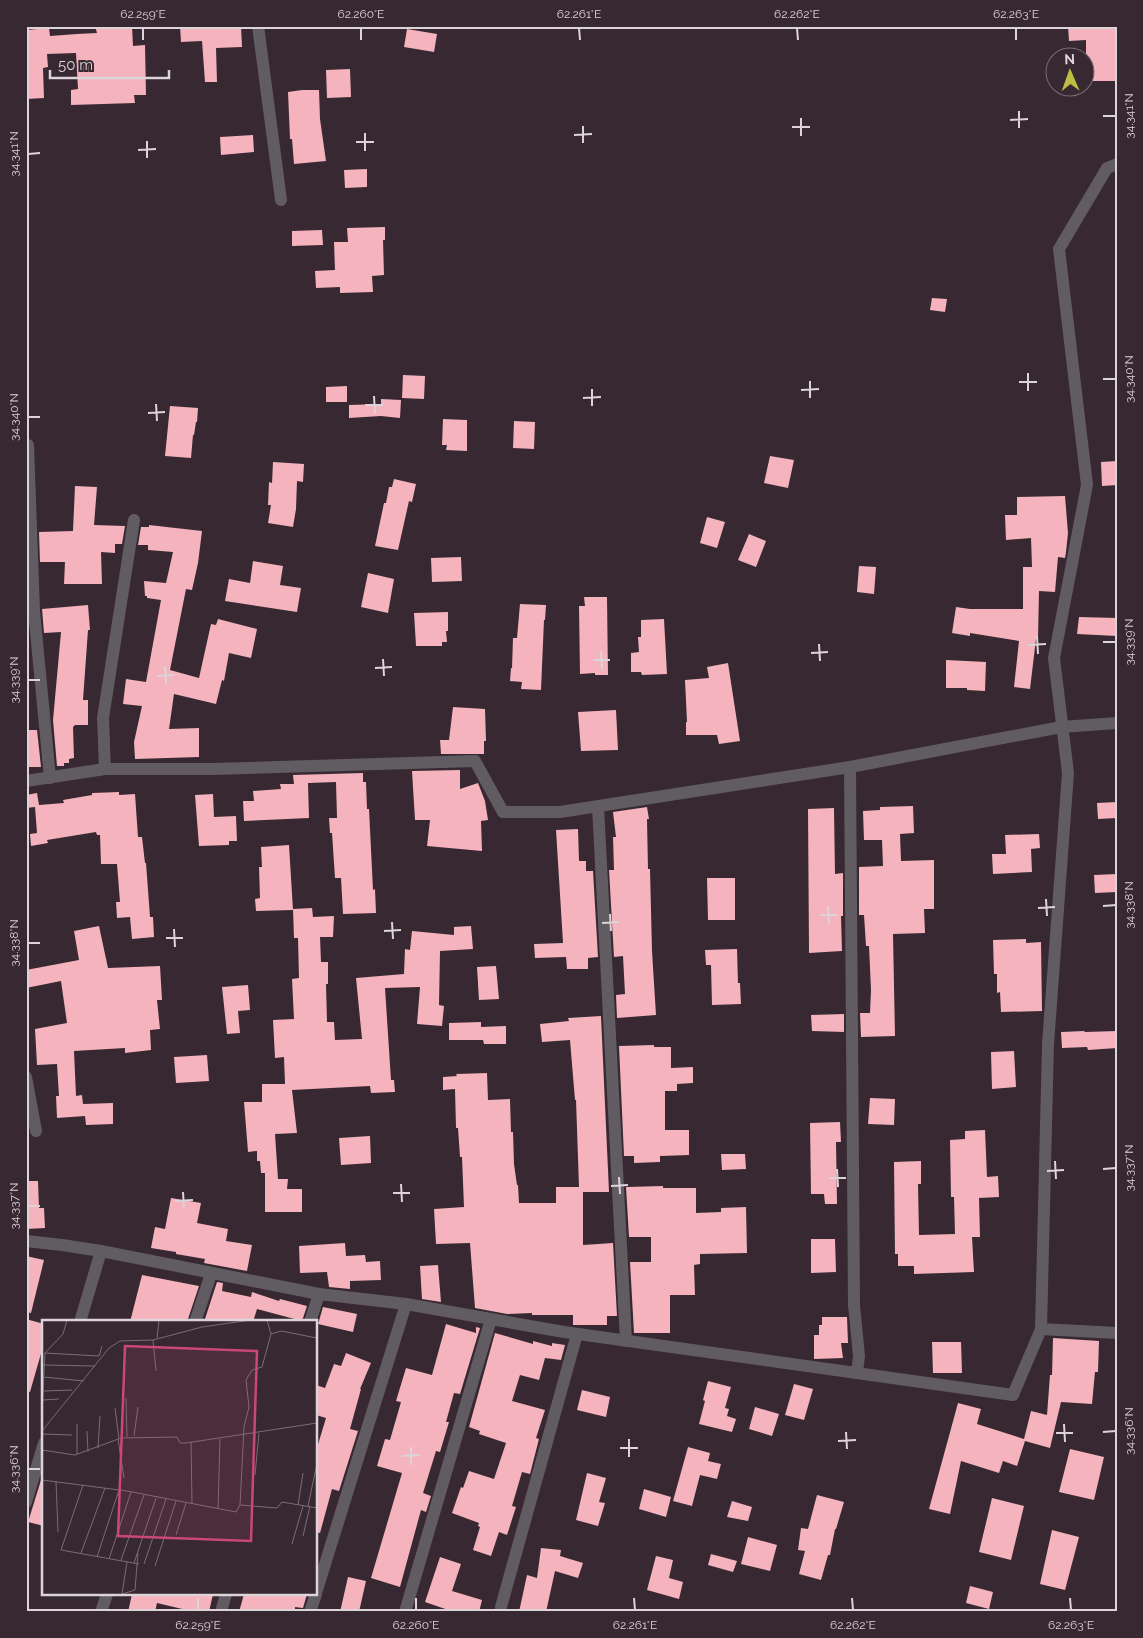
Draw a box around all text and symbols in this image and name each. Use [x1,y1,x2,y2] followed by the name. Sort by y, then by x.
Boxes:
[120,7,166,21] text: 62.259°E
[338,7,384,21] text: 62.260°E
[557,7,601,21] text: 62.261°E
[774,7,820,21] text: 62.262°E
[993,7,1039,21] text: 62.263°E
[50,48,169,80] scale bar
[1046,48,1096,98] north arrow
[1064,51,1075,67] text: N
[58,56,93,74] text: 50 m
[1122,93,1136,139] text: 34.341°N
[7,131,21,177] text: 34.341°N
[1122,355,1136,403] text: 34.340°N
[7,393,21,441] text: 34.340°N
[1122,618,1136,666] text: 34.339°N
[7,656,21,704] text: 34.339°N
[1122,881,1136,929] text: 34.338°N
[7,919,21,967] text: 34.338°N
[1122,1145,1136,1191] text: 34.337°N
[7,1183,21,1229] text: 34.337°N
[42,1320,318,1596] inset map
[1122,1407,1136,1455] text: 34.336°N
[7,1445,21,1493] text: 34.336°N
[175,1618,221,1632] text: 62.259°E
[393,1618,439,1632] text: 62.260°E
[613,1618,657,1632] text: 62.261°E
[830,1618,876,1632] text: 62.262°E
[1048,1618,1094,1632] text: 62.263°E

